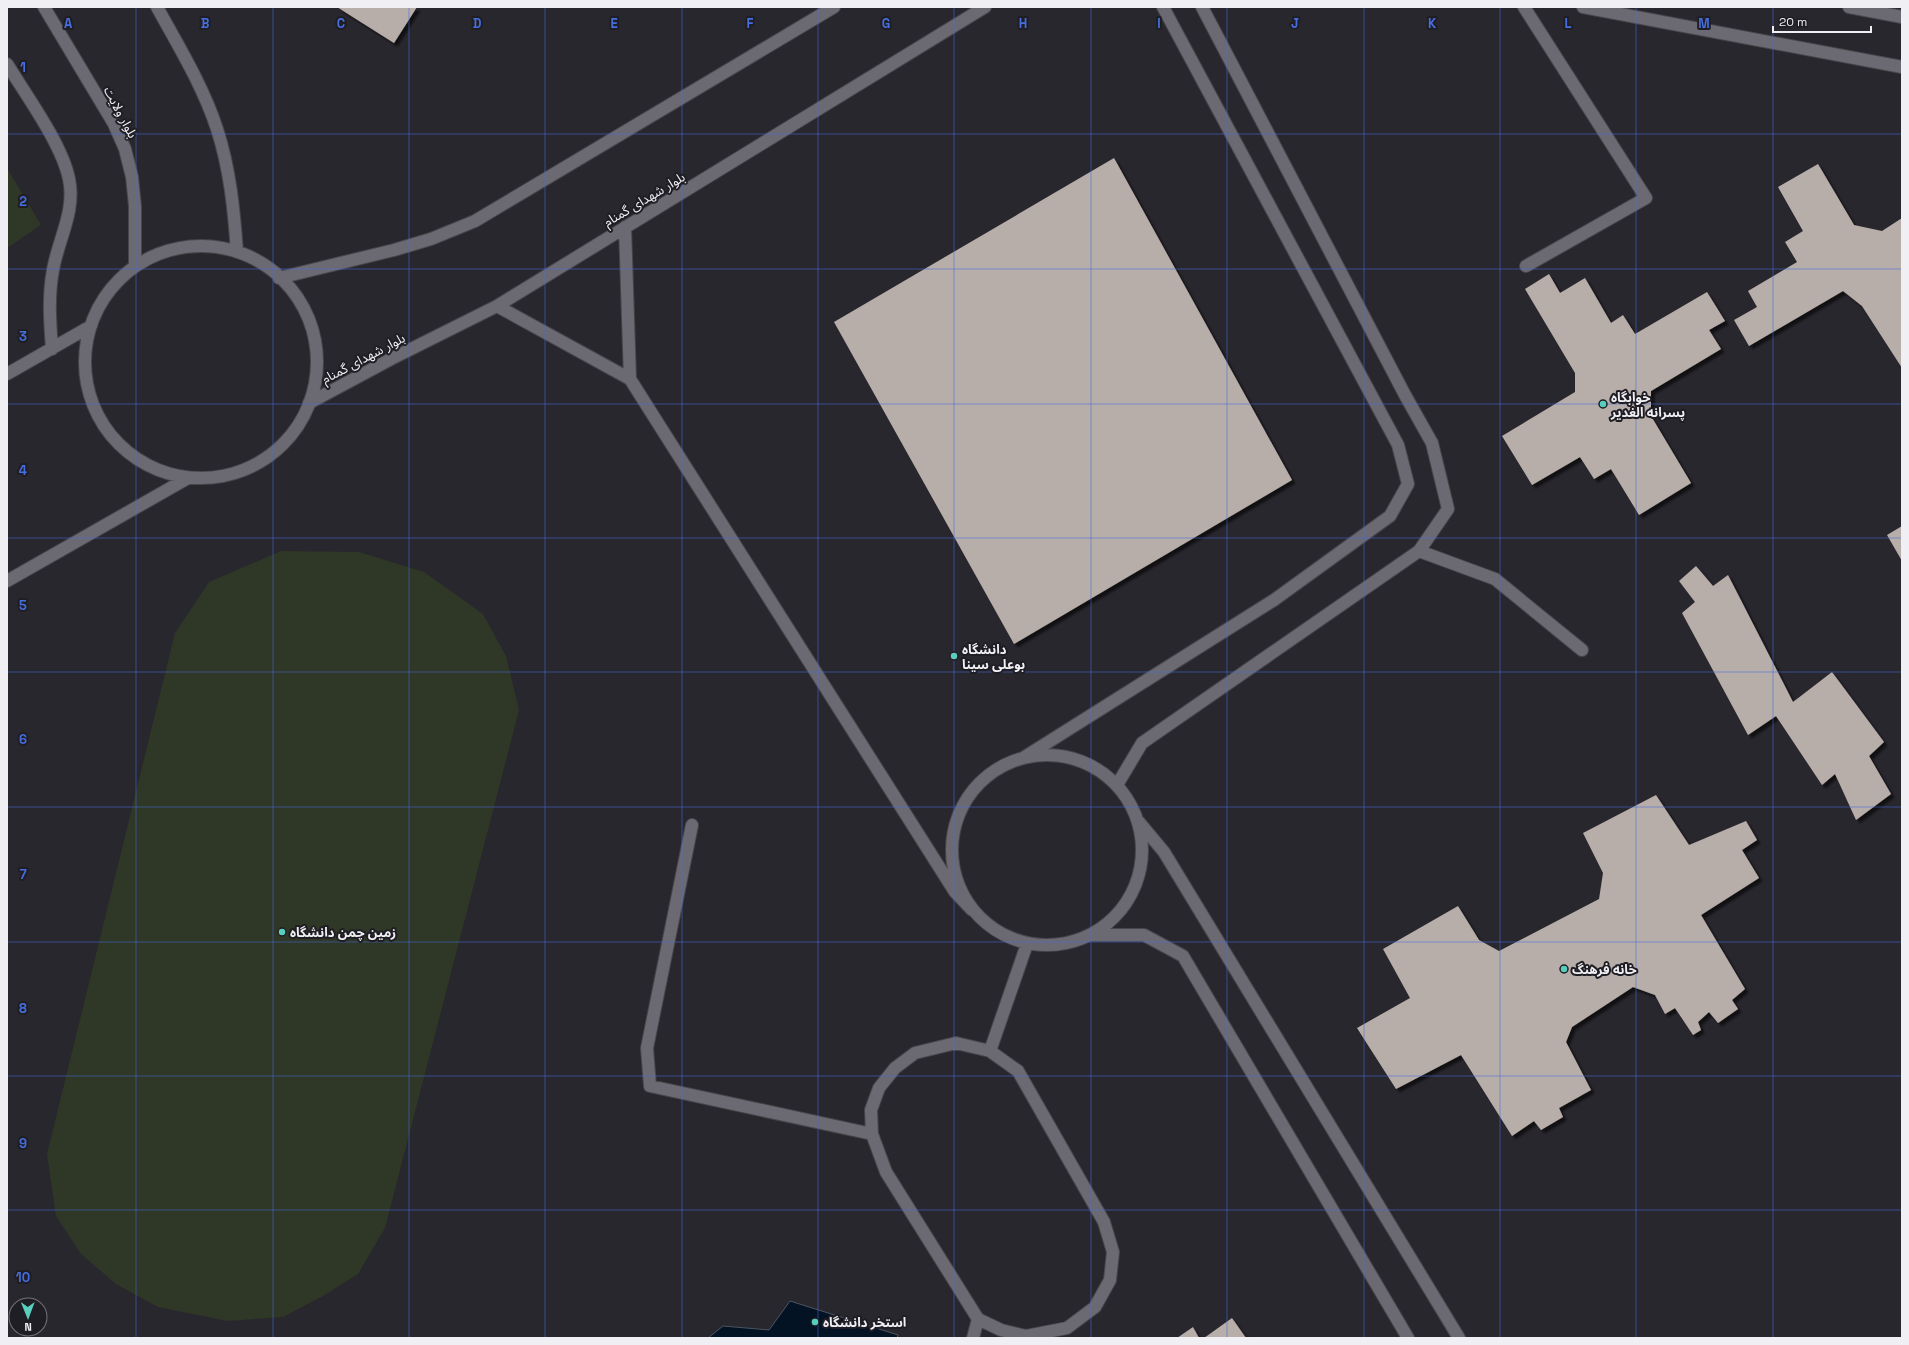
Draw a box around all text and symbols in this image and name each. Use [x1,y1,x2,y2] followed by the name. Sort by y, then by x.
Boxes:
[1773,8,1871,34] scale bar
[1779,14,1807,30] text: 20 m
[64,15,73,32] text: A
[201,15,210,32] text: B
[337,15,345,32] text: C
[473,15,482,32] text: D
[610,15,618,32] text: E
[747,15,754,32] text: F
[882,15,890,32] text: G
[1019,15,1027,32] text: H
[1157,15,1161,32] text: I
[1291,15,1299,32] text: J
[1428,15,1437,32] text: K
[1564,15,1572,32] text: L
[1698,15,1710,32] text: M
[20,59,26,76] text: 1
[100,83,141,141] street label: بلوار ولایت
[600,168,689,231] street label: بلوار شهدای گمنام
[19,193,27,210] text: 2
[19,328,27,345] text: 3
[319,329,408,388] street label: بلوار شهدای گمنام
[1610,389,1685,421] place label: خوابگاه پسرانه الغدیر
[1598,399,1608,409] marker: خوابگاه پسرانه الغدیر
[19,462,27,479] text: 4
[19,597,27,614] text: 5
[962,641,1025,673] place label: دانشگاه بوعلی سینا
[949,651,959,661] marker: دانشگاه بوعلی سینا
[19,731,27,748] text: 6
[19,866,27,883] text: 7
[290,924,396,941] place label: زمین چمن دانشگاه
[277,927,287,937] marker: زمین چمن دانشگاه
[1572,961,1637,978] place label: خانه فرهنگ
[1559,964,1569,974] marker: خانه فرهنگ
[19,1000,27,1017] text: 8
[19,1135,27,1152] text: 9
[16,1269,30,1286] text: 10
[8,1297,48,1337] north arrow
[823,1314,906,1331] place label: استخر دانشگاه
[810,1317,820,1327] marker: استخر دانشگاه
[24,1320,32,1334] text: N

